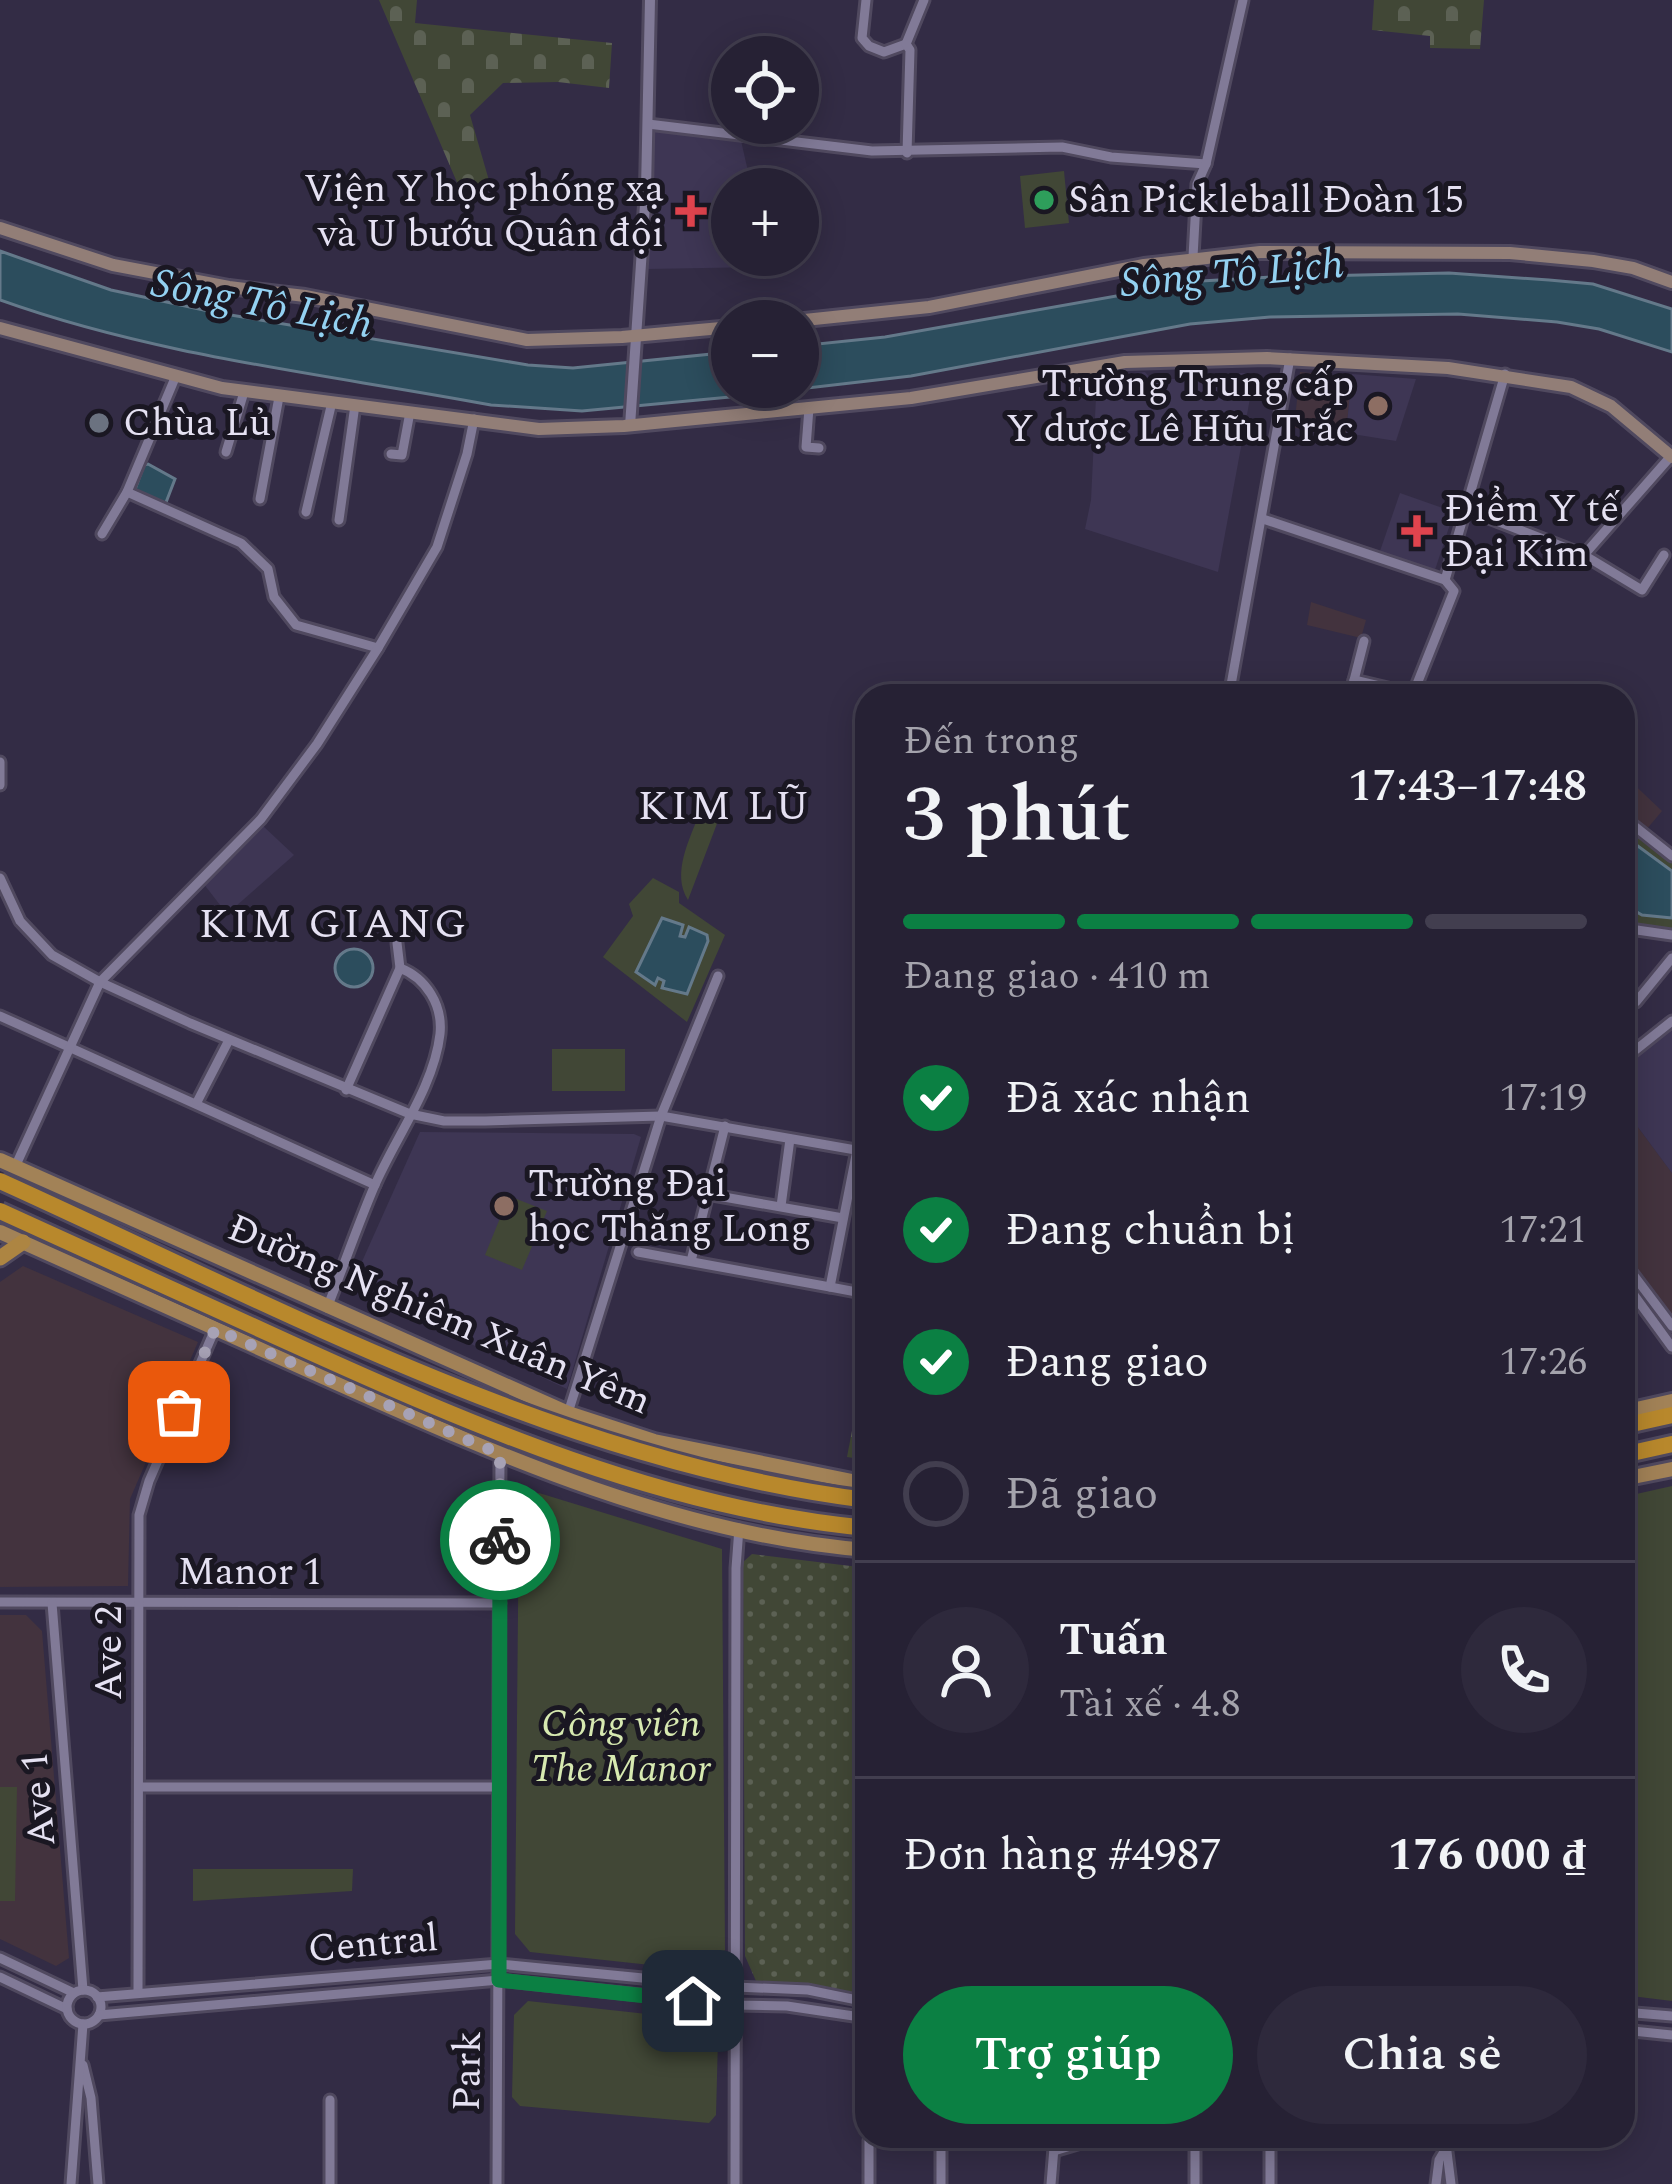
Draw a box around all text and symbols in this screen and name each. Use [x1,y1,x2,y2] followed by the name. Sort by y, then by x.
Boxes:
[711,36,819,408] map controls
[711,36,819,144] button: locate
[304,160,664,264] place label: Viện Y học phóng xạ và U bướu Quân đội
[711,168,819,276] button: +
[1068,171,1464,230] place label: Sân Pickleball Đoàn 15
[1031,187,1057,213] marker: Sân Pickleball Đoàn 15
[675,195,707,227] marker: Viện Y học phóng xạ và U bướu Quân đội
[1118,233,1346,315] water label: Sông Tô Lịch
[146,252,378,356] water label: Sông Tô Lịch
[711,300,819,408] button: −
[1006,355,1354,459] place label: Trường Trung cấp Y dược Lê Hữu Trắc
[1365,393,1391,419] marker: Trường Trung cấp Y dược Lê Hữu Trắc
[123,394,271,453] place label: Chùa Lủ
[86,410,112,436] marker: Chùa Lủ
[1444,480,1620,584] place label: Điểm Y tế Đại Kim
[1401,515,1433,547] marker: Điểm Y tế Đại Kim
[903,712,1079,771] text: Đến trong
[1348,752,1587,821] text: 17:43–17:48
[903,756,1131,875] text: 3 phút
[638,775,812,838] district label: KIM LŨ
[199,893,469,956] district label: KIM GIANG
[903,947,1211,1006] text: Đang giao · 410 m
[1005,1064,1251,1133] text: Đã xác nhận
[903,1065,969,1131] icon: check
[1499,1069,1587,1128] text: 17:19
[528,1155,811,1259] place label: Trường Đại học Thăng Long
[491,1193,517,1219] marker: Trường Đại học Thăng Long
[1005,1196,1295,1265] text: Đang chuẩn bị
[903,1197,969,1263] icon: check
[218,1199,660,1431] street label: Đường Nghiêm Xuân Yêm
[1499,1201,1587,1260] text: 17:21
[1005,1328,1209,1397] text: Đang giao
[903,1329,969,1395] icon: check
[1499,1333,1587,1392] text: 17:26
[128,1361,230,1463] pin
[146,1379,212,1445] icon: bag
[1005,1460,1158,1529] text: Đã giao
[440,1480,560,1600] courier
[467,1507,533,1573] icon: bike
[178,1543,322,1602] street label: Manor 1
[80,1606,139,1700] street label: Ave 2
[1059,1606,1168,1675] text: Tuấn
[903,1607,1029,1733] button: person
[1461,1607,1587,1733] button: phone
[1059,1675,1241,1734] text: Tài xế · 4.8
[531,1695,712,1799] park label: Công viên The Manor
[5,1749,73,1849] street label: Ave 1
[903,1821,1222,1890] text: Đơn hàng #4987
[1388,1821,1587,1890] text: 176 000 ₫
[306,1909,440,1979] street label: Central
[642,1950,744,2052] pin
[660,1968,726,2034] icon: home
[903,1986,1233,2124] button: Trợ giúp
[1257,1986,1587,2124] button: Chia sẻ
[438,2030,498,2112] street label: Park

